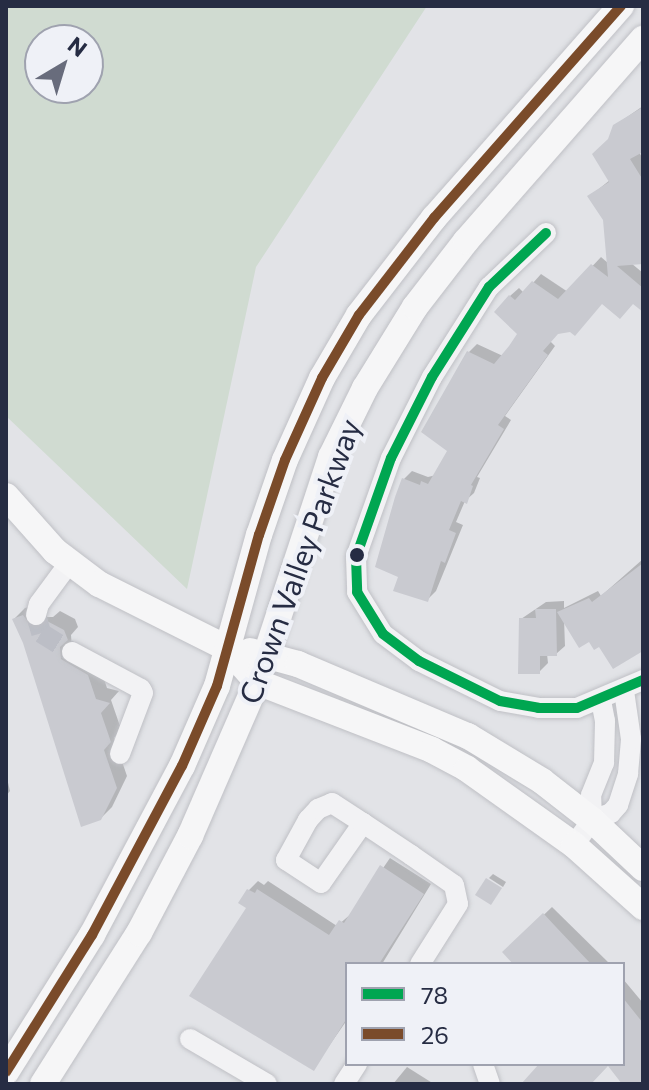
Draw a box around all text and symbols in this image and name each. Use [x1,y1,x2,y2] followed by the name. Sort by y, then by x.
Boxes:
[24,24,104,104] north arrow
[63,31,93,62] text: N
[231,414,367,708] street label: Crown Valley Parkway
[349,547,365,563] unlabelled marker
[345,962,625,1066] legend
[421,980,448,1009] text: 78
[421,1020,449,1049] text: 26

